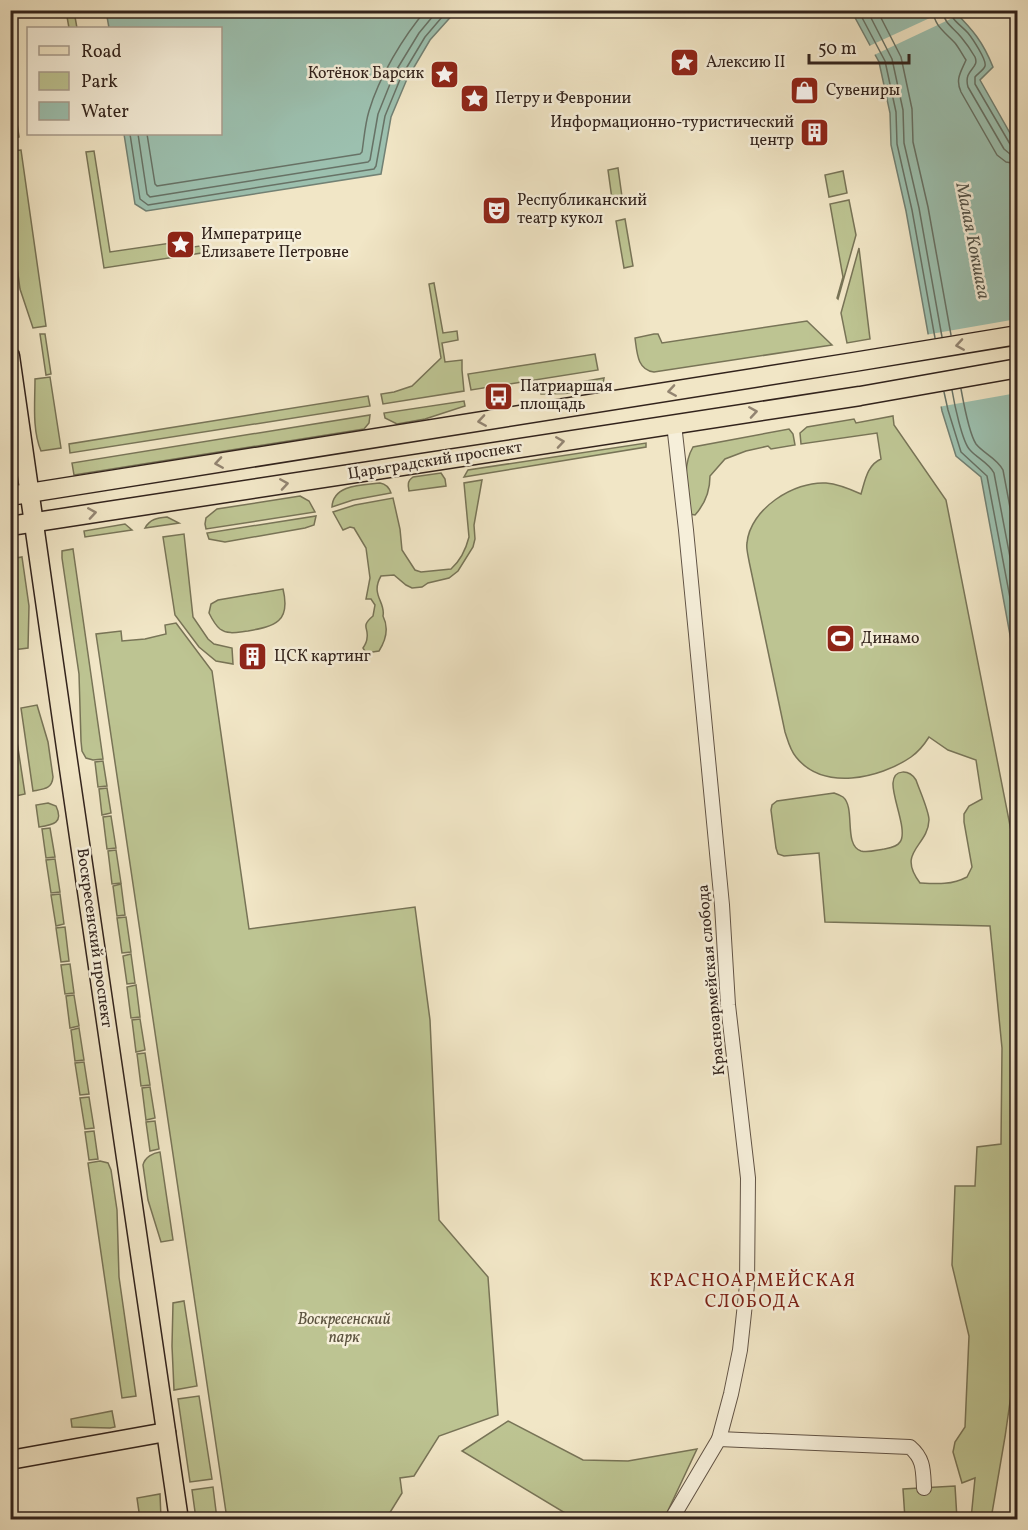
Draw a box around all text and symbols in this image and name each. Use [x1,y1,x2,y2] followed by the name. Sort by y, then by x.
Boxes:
[27,27,222,135] legend
[809,27,910,65] scale bar
[818,37,857,62] text: 50 m
[81,40,122,65] text: Road
[669,47,701,79] place icon: Алексию II
[706,52,785,74] place label: Алексию II
[429,58,461,90] place icon: Котёнок Барсик
[308,63,424,85] place label: Котёнок Барсик
[81,70,118,95] text: Park
[789,75,821,107] shop icon: Сувениры
[826,80,900,102] place label: Сувениры
[458,83,490,115] place icon: Петру и Февронии
[495,88,631,110] place label: Петру и Февронии
[81,100,129,125] text: Water
[550,112,794,152] place label: Информационно-туристический центр
[799,116,831,148] building icon: Информационно-туристический центр
[948,180,996,301] water label: Малая Кокшага
[517,190,647,230] place label: Республиканский театр кукол
[480,194,512,226] theatre icon: Республиканский театр кукол
[201,224,349,264] place label: Императрице Елизавете Петровне
[164,228,196,260] place icon: Императрице Елизавете Петровне
[955,338,964,350] one-way arrow
[520,376,612,416] place label: Патриаршая площадь
[483,380,515,412] bus stop icon: Патриаршая площадь
[667,384,677,397] one-way arrow
[748,406,758,419] one-way arrow
[478,414,488,427] one-way arrow
[346,436,524,486] street label: Царьградский проспект
[556,436,565,448] one-way arrow
[214,456,224,468] one-way arrow
[280,478,289,490] one-way arrow
[87,508,96,520] one-way arrow
[824,623,856,655] sports icon: Динамо
[861,628,920,650] place label: Динамо
[237,641,269,673] building icon: ЦСК картинг
[274,646,371,668] place label: ЦСК картинг
[70,847,118,1029] street label: Воскресенский проспект
[693,884,731,1076] street label: Красноармейская слобода
[649,1269,857,1315] district label: КРАСНОАРМЕЙСКАЯ СЛОБОДА
[297,1309,391,1349] park label: Воскресенский парк

